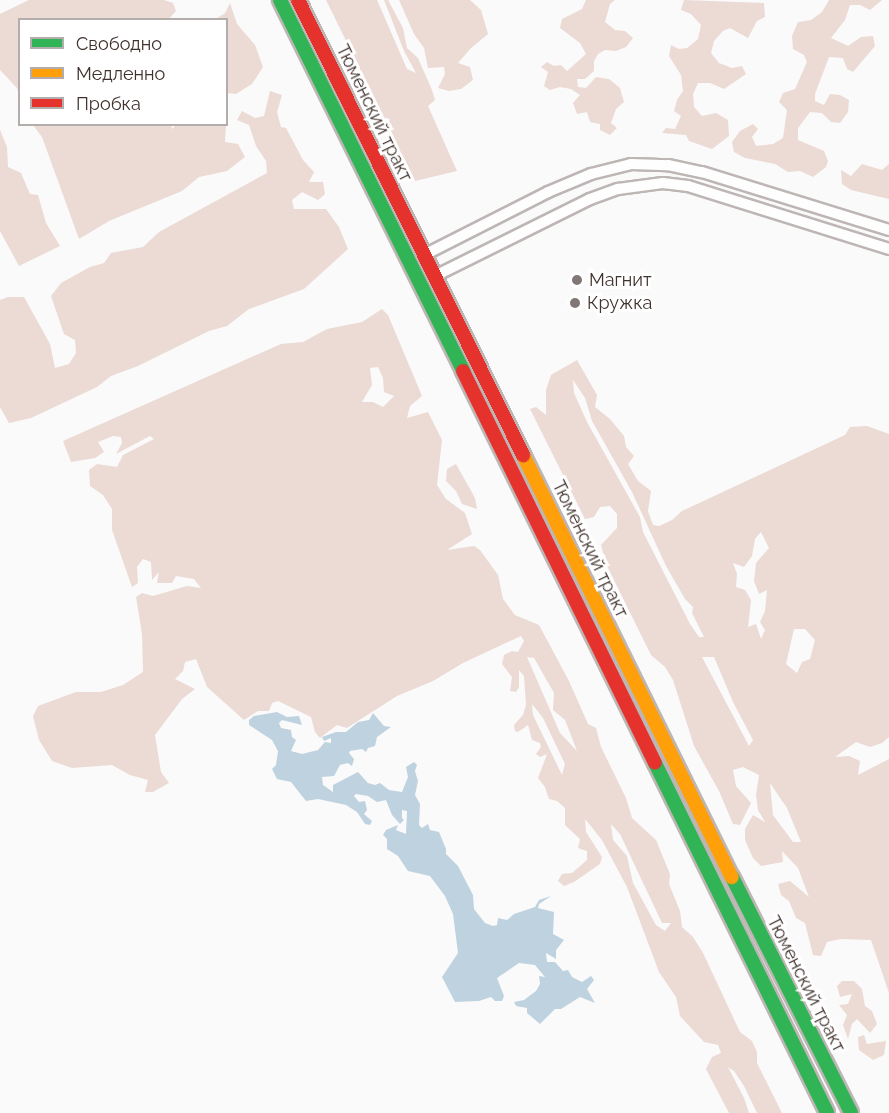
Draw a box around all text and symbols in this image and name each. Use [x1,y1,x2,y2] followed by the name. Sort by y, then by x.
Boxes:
[18,18,228,126] legend
[76,33,162,54] text: Свободно
[331,41,417,185] street label: Тюменский тракт
[76,63,165,84] text: Медленно
[76,93,141,114] text: Пробка
[589,269,652,291] place label: Магнит
[570,273,584,287] marker: Магнит
[587,292,652,314] place label: Кружка
[568,296,582,310] marker: Кружка
[547,477,633,621] street label: Тюменский тракт
[762,912,850,1056] street label: Тюменский тракт

